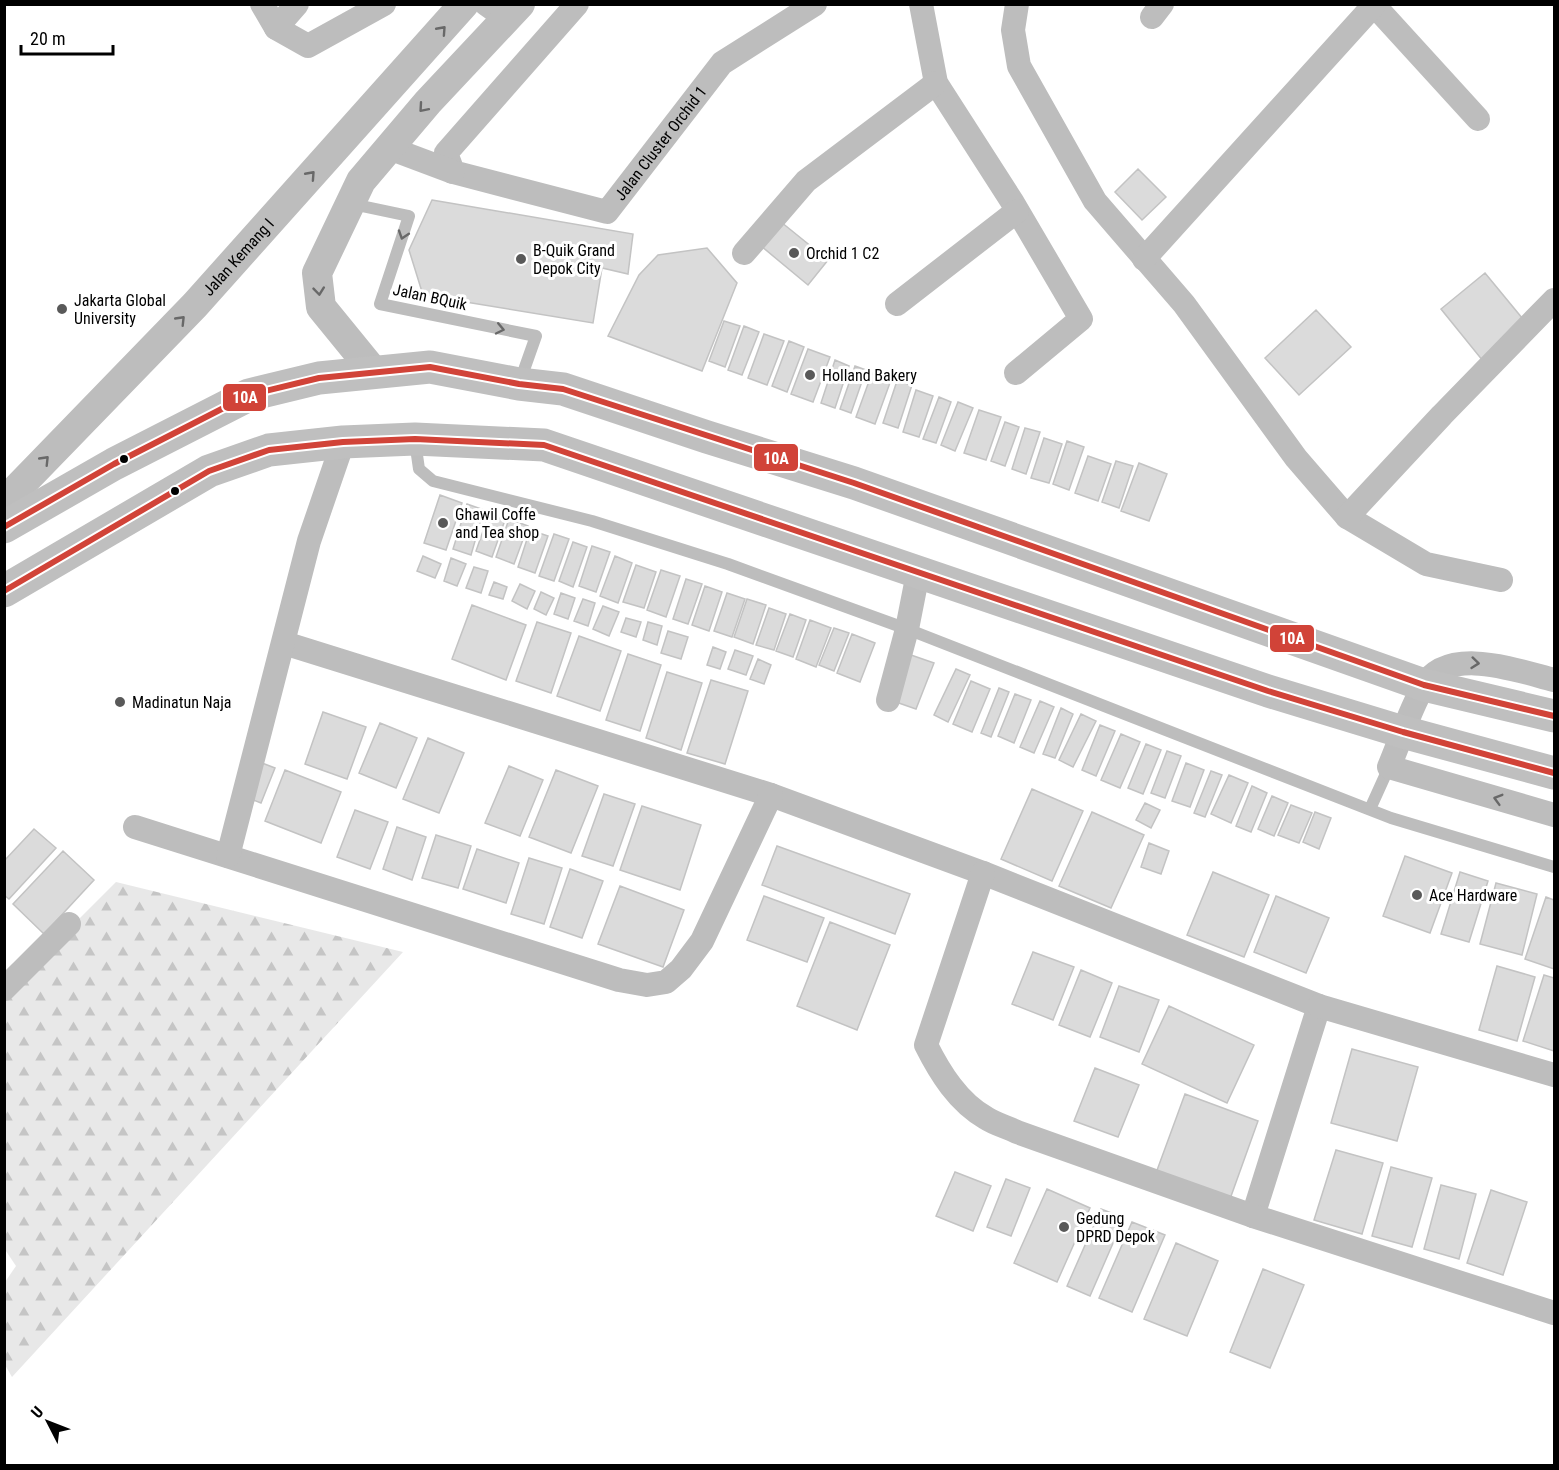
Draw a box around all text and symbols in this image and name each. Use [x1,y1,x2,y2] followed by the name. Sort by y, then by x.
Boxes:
[21,18,112,56] scale bar
[435,26,446,36] one-way arrow
[30,28,65,49] text: 20 m
[610,82,710,204] street label: Jalan Cluster Orchid 1
[419,101,430,112] one-way arrow
[304,171,315,182] one-way arrow
[199,214,278,299] street label: Jalan Kemang I
[398,229,410,240] one-way arrow
[533,241,615,278] place label: B-Quik Grand Depok City
[806,244,879,263] place label: Orchid 1 C2
[787,246,801,260] marker: Orchid 1 C2
[514,252,528,266] marker: B-Quik Grand Depok City
[391,280,469,314] street label: Jalan BQuik
[312,287,325,296] one-way arrow
[74,291,166,328] place label: Jakarta Global University
[55,302,69,316] marker: Jakarta Global University
[173,316,184,327] one-way arrow
[495,321,505,334] one-way arrow
[822,366,917,385] place label: Holland Bakery
[803,368,817,382] marker: Holland Bakery
[222,383,267,412] line badge: 10A
[232,388,258,407] text: 10A
[753,443,799,472] line badge: 10A
[763,449,789,468] text: 10A
[118,453,130,465] unlabelled marker
[38,456,49,466] one-way arrow
[169,485,181,497] unlabelled marker
[455,505,539,542] place label: Ghawil Coffe and Tea shop
[436,516,450,530] marker: Ghawil Coffe and Tea shop
[1269,624,1315,653] line badge: 10A
[1279,629,1305,648] text: 10A
[1470,657,1479,669] one-way arrow
[132,693,232,712] place label: Madinatun Naja
[113,695,127,709] marker: Madinatun Naja
[1493,794,1504,806] one-way arrow
[1429,886,1517,905] place label: Ace Hardware
[1410,888,1424,902] marker: Ace Hardware
[1076,1209,1156,1246] place label: Gedung DPRD Depok
[1057,1220,1071,1234] marker: Gedung DPRD Depok
[18,1392,78,1452] north arrow
[27,1403,47,1422] text: U

